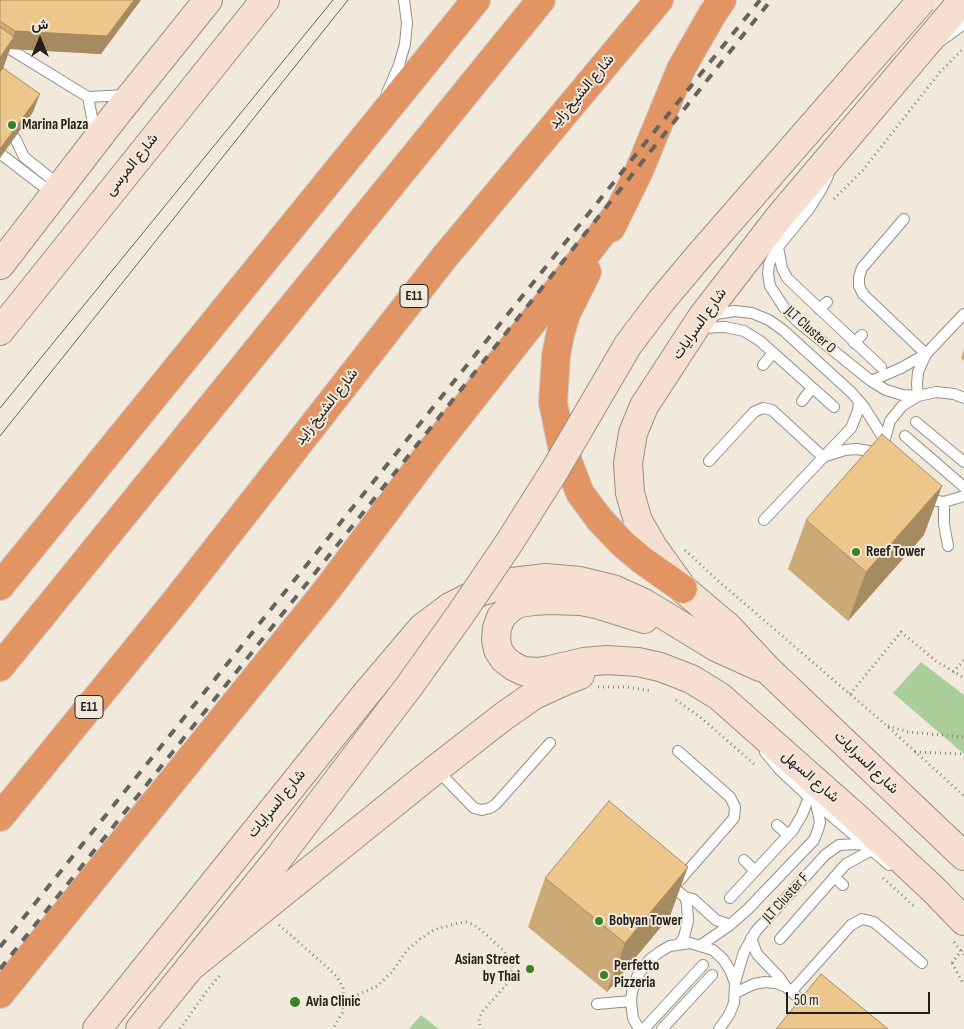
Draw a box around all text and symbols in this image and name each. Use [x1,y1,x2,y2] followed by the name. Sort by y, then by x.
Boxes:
[15,15,65,65] north arrow
[32,16,48,33] text: ش
[545,51,619,133] street label: شارع الشيخ زايد
[22,116,88,134] place label: Marina Plaza
[6,119,18,131] marker: Marina Plaza
[101,130,163,200] street label: شارع المرسى
[400,284,428,308] road number: E11
[669,285,731,363] street label: شارع السرايات
[781,302,839,358] street label: JLT Cluster O
[292,365,362,449] street label: شارع الشيخ زايد
[866,543,925,561] place label: Reef Tower
[850,546,862,558] marker: Reef Tower
[75,696,103,719] road number: E11
[830,728,902,798] street label: شارع السرايات
[777,747,843,807] street label: شارع السهل
[244,766,310,842] street label: شارع السرايات
[759,869,813,927] street label: JLT Cluster F
[609,912,682,930] place label: Bobyan Tower
[593,915,605,927] marker: Bobyan Tower
[455,951,520,986] place label: Asian Street by Thai
[614,957,659,992] place label: Perfetto Pizzeria
[524,963,536,975] marker: Asian Street by Thai
[598,969,610,981] marker: Perfetto Pizzeria
[789,982,933,1014] scale bar
[794,991,819,1010] text: 50 m
[306,993,361,1011] place label: Avia Clinic
[288,995,302,1009] marker: Avia Clinic

